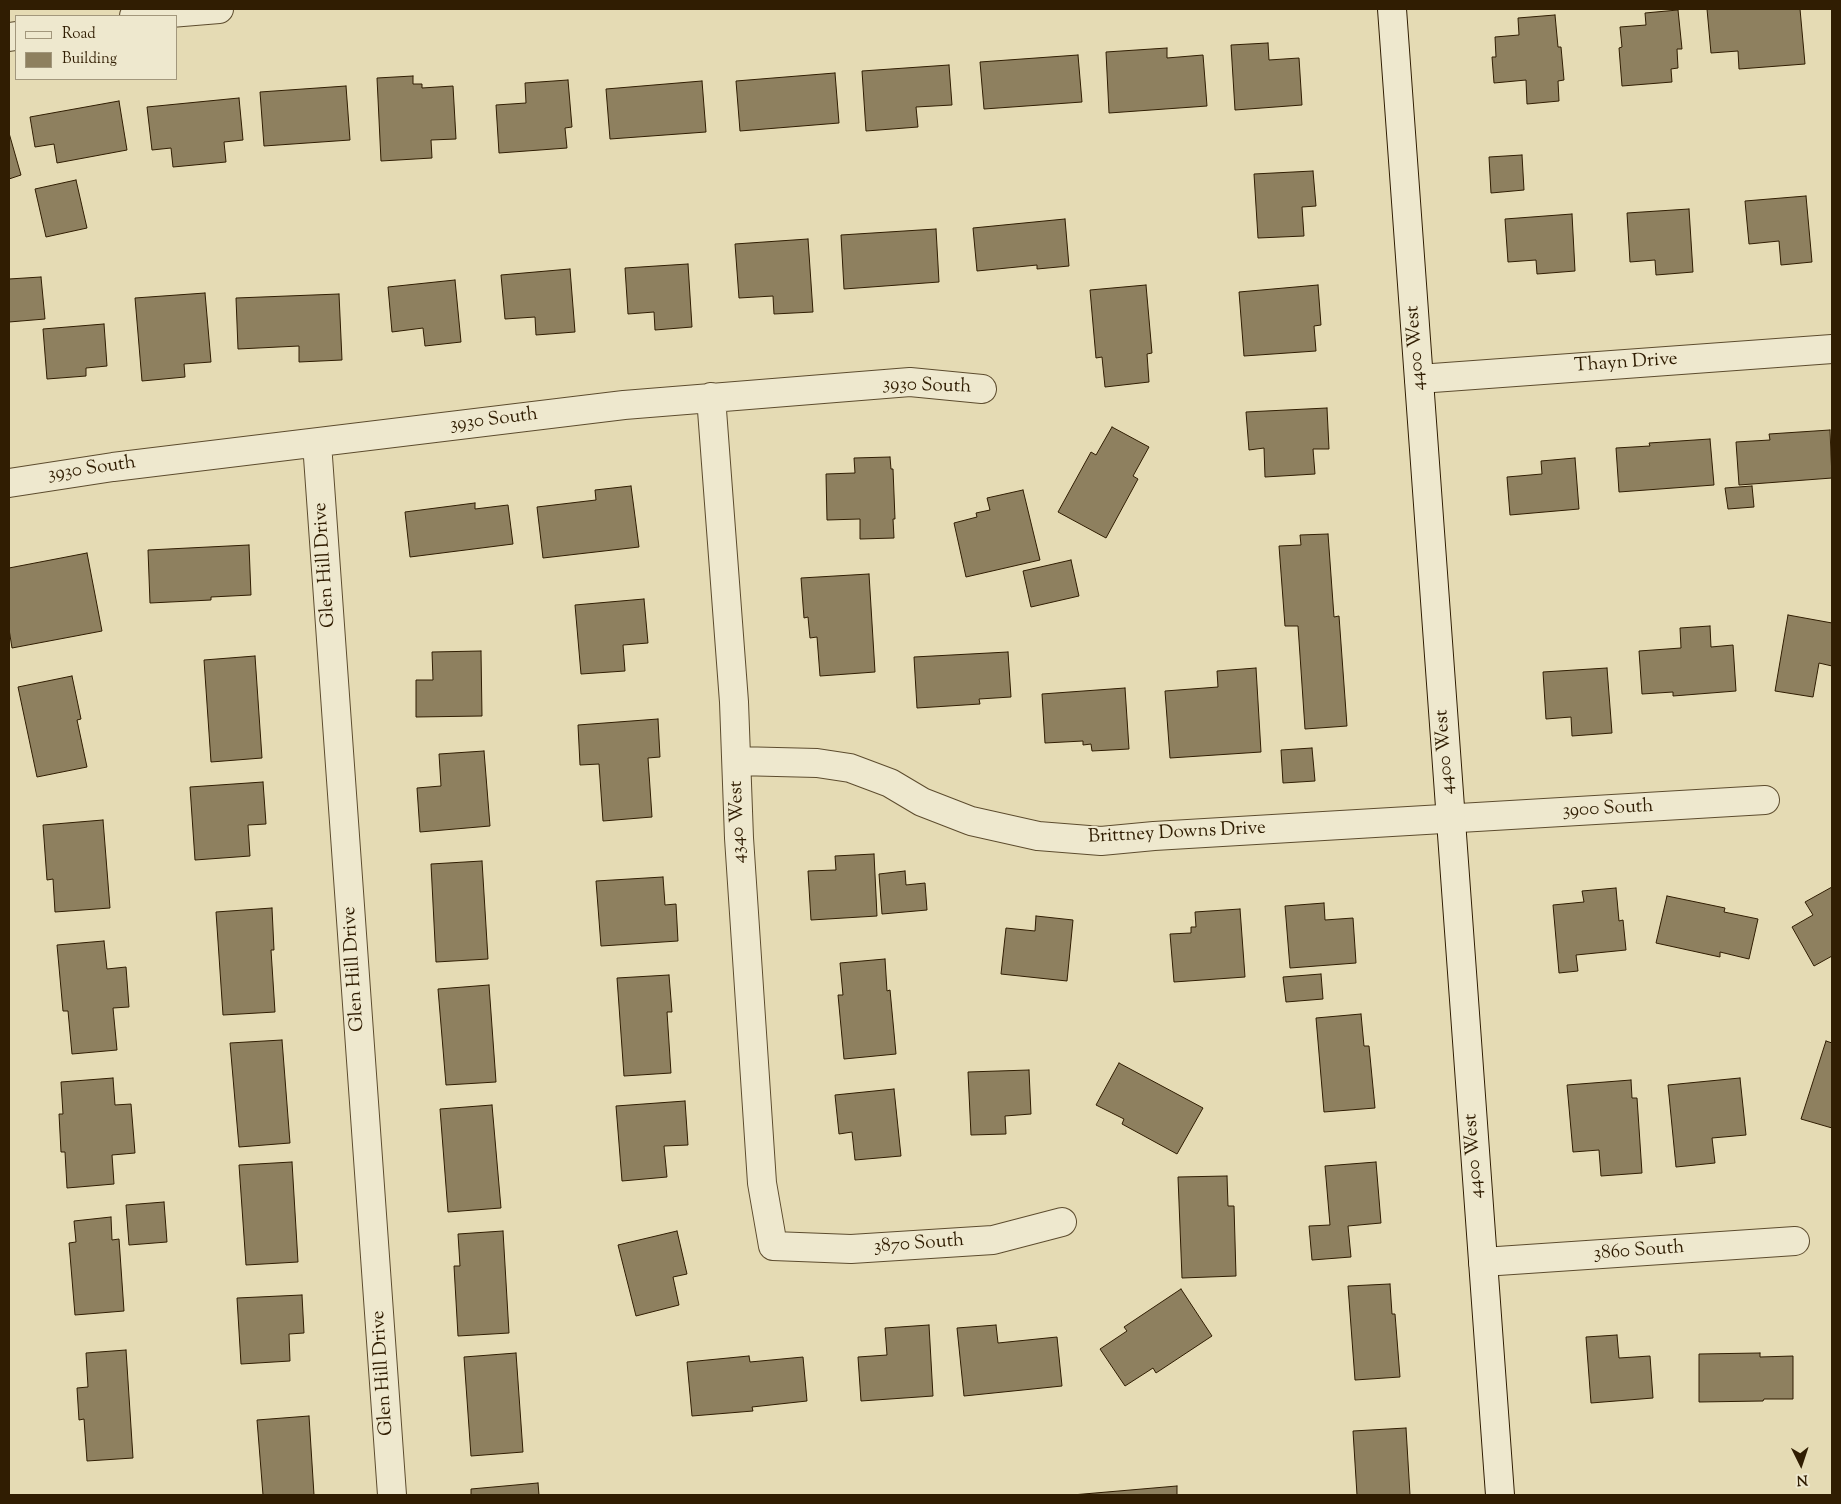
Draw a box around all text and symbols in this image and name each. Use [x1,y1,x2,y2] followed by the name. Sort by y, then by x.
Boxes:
[15,15,178,80] legend
[62,24,96,45] text: Road
[62,49,117,70] text: Building
[1403,305,1431,391] street label: 4400 West
[1574,349,1678,379] street label: Thayn Drive
[882,374,972,400] street label: 3930 South
[449,404,539,438] street label: 3930 South
[47,453,137,487] street label: 3930 South
[310,502,342,628] street label: Glen Hill Drive
[1432,709,1460,795] street label: 4400 West
[726,780,752,864] street label: 4340 West
[1562,796,1654,824] street label: 3900 South
[1087,818,1267,850] street label: Brittney Downs Drive
[339,906,371,1032] street label: Glen Hill Drive
[1461,1113,1489,1199] street label: 4400 West
[873,1230,965,1260] street label: 3870 South
[1593,1237,1685,1267] street label: 3860 South
[368,1310,400,1436] street label: Glen Hill Drive
[1776,1439,1826,1489] north arrow
[1796,1469,1808,1489] text: N

